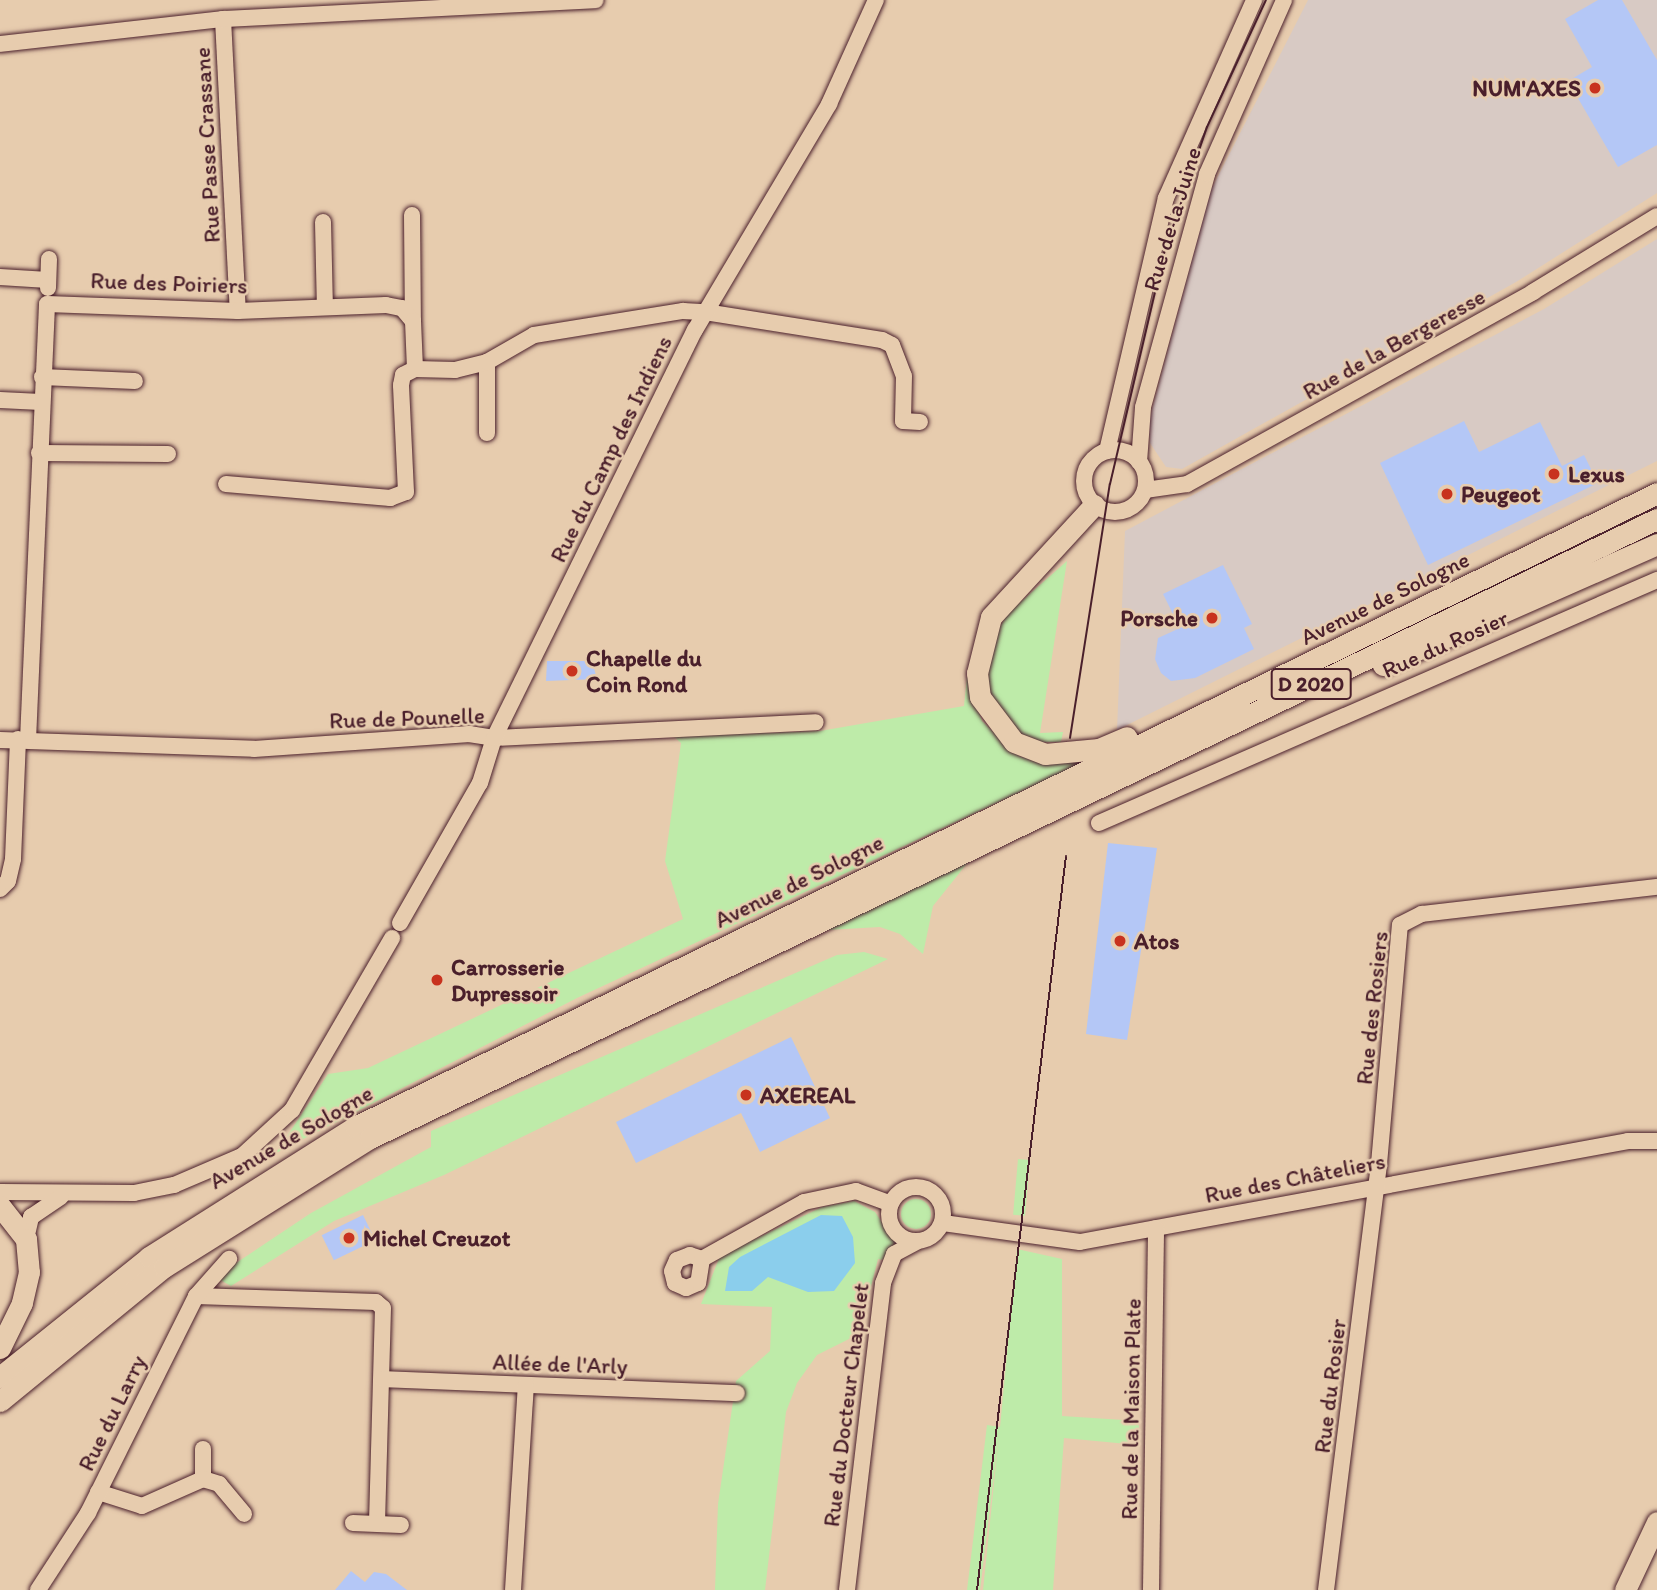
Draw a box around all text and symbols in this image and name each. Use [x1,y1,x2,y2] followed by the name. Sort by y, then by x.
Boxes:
[188,47,226,243] street label: Rue Passe Crassane
[1472,74,1581,102] place label: NUM'AXES
[1587,80,1603,96] marker: NUM'AXES
[1137,144,1207,294] street label: Rue de la Juine
[90,266,248,300] street label: Rue des Poiriers
[1298,282,1490,406] street label: Rue de la Bergeresse
[544,331,678,567] street label: Rue du Camp des Indiens
[1568,460,1625,488] place label: Lexus
[1546,466,1562,482] marker: Lexus
[1461,480,1540,508] place label: Peugeot
[1439,486,1455,502] marker: Peugeot
[1296,545,1474,651] street label: Avenue de Sologne
[1120,604,1198,632] place label: Porsche
[1378,604,1512,684] street label: Rue du Rosier
[1204,610,1220,626] marker: Porsche
[586,644,702,698] place label: Chapelle du Coin Rond
[564,663,580,679] marker: Chapelle du Coin Rond
[1269,666,1353,702] road number: D 2020
[328,701,486,735] street label: Rue de Pounelle
[710,828,888,934] street label: Avenue de Sologne
[1134,927,1179,955] place label: Atos
[1350,930,1394,1086] street label: Rue des Rosiers
[1112,933,1128,949] marker: Atos
[451,953,564,1007] place label: Carrosserie Dupressoir
[429,972,445,988] marker: Carrosserie Dupressoir
[204,1079,378,1195] street label: Avenue de Sologne
[760,1081,855,1109] place label: AXEREAL
[738,1087,754,1103] marker: AXEREAL
[1202,1147,1388,1209] street label: Rue des Châteliers
[363,1224,510,1252] place label: Michel Creuzot
[341,1230,357,1246] marker: Michel Creuzot
[817,1282,875,1528] street label: Rue du Docteur Chapelet
[1115,1298,1147,1520] street label: Rue de la Maison Plate
[1308,1317,1352,1455] street label: Rue du Rosier
[492,1348,628,1380] street label: Allée de l'Arly
[72,1351,152,1475] street label: Rue du Larry

